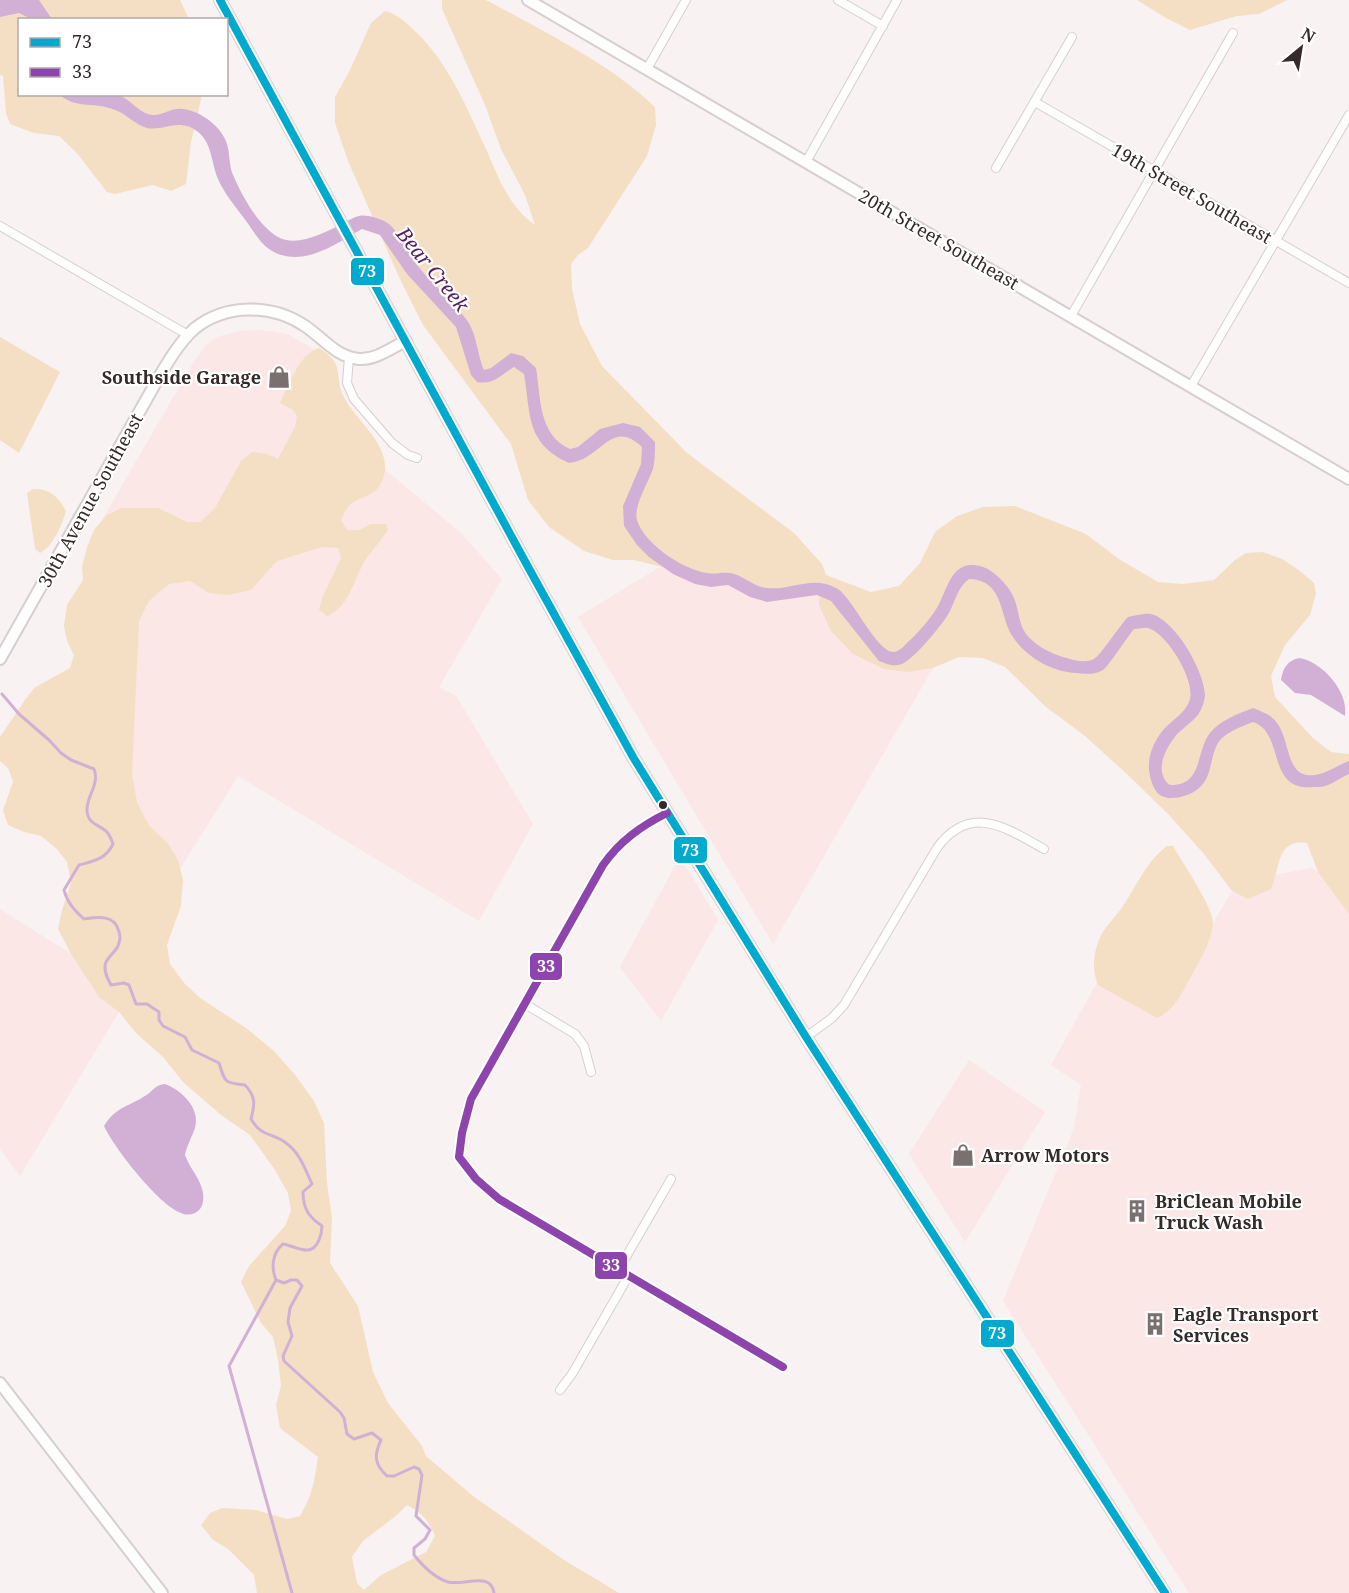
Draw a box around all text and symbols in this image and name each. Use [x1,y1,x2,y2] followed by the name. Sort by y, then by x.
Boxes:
[18,18,228,96] legend
[1271,18,1331,78] north arrow
[1298,22,1320,48] text: N
[72,29,92,53] text: 73
[72,59,92,83] text: 33
[1108,137,1276,249] street label: 19th Street Southeast
[855,183,1023,295] street label: 20th Street Southeast
[390,220,476,317] water label: Bear Creek
[350,257,385,286] line badge: 73
[358,260,376,282] text: 73
[266,364,292,390] shop icon: Southside Garage
[102,365,261,389] place label: Southside Garage
[32,409,148,591] street label: 30th Avenue Southeast
[657,799,669,811] unlabelled marker
[673,836,708,864] line badge: 73
[681,839,699,861] text: 73
[529,952,563,981] line badge: 33
[537,955,555,977] text: 33
[950,1142,976,1168] shop icon: Arrow Motors
[981,1143,1109,1167] place label: Arrow Motors
[1155,1189,1302,1234] place label: BriClean Mobile Truck Wash
[1124,1198,1150,1224] building icon: BriClean Mobile Truck Wash
[594,1251,628,1280] line badge: 33
[602,1254,620,1276] text: 33
[1173,1302,1319,1347] place label: Eagle Transport Services
[1142,1311,1168,1337] building icon: Eagle Transport Services
[980,1319,1015,1348] line badge: 73
[988,1322,1006,1344] text: 73

